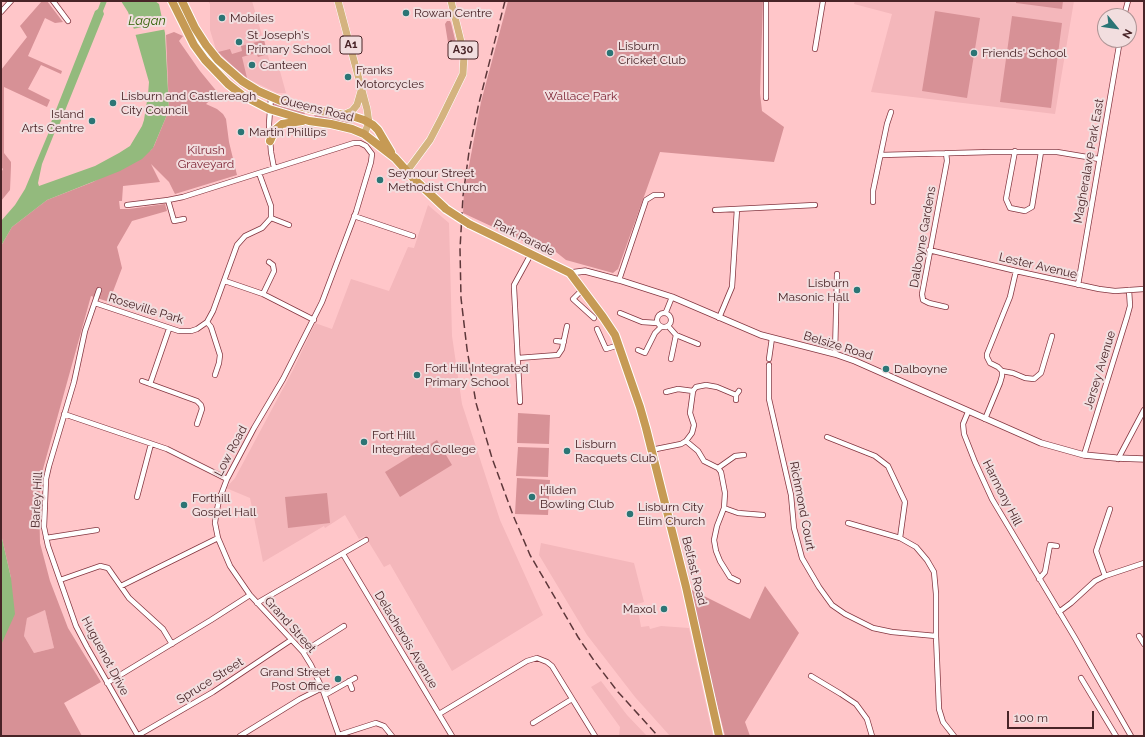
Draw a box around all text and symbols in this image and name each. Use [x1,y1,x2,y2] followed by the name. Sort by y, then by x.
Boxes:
[414,6,492,20] place label: Rowan Centre
[401,8,411,18] marker: Rowan Centre
[1097,8,1137,48] north arrow
[230,11,274,25] place label: Mobiles
[128,13,166,29] water label: Lagan
[217,13,227,23] marker: Mobiles
[1119,27,1135,40] text: N
[247,28,331,56] place label: St Joseph's Primary School
[340,36,362,54] road number: A1
[234,37,244,47] marker: St Joseph's Primary School
[618,39,686,67] place label: Lisburn Cricket Club
[448,41,478,59] road number: A30
[982,46,1067,60] place label: Friends' School
[605,48,615,58] marker: Lisburn Cricket Club
[969,48,979,58] marker: Friends' School
[260,58,307,72] place label: Canteen
[247,60,257,70] marker: Canteen
[356,63,424,91] place label: Franks Motorcycles
[343,72,353,82] marker: Franks Motorcycles
[121,89,256,117] place label: Lisburn and Castlereagh City Council
[545,89,617,103] park label: Wallace Park
[279,93,355,125] street label: Queens Road
[108,98,118,108] marker: Lisburn and Castlereagh City Council
[1071,98,1107,224] street label: Magheralave Park East
[22,107,84,135] place label: Island Arts Centre
[87,116,97,126] marker: Island Arts Centre
[249,125,326,139] place label: Martin Phillips
[236,127,246,137] marker: Martin Phillips
[178,143,234,171] park label: Kilrush Graveyard
[388,166,486,194] place label: Seymour Street Methodist Church
[375,175,385,185] marker: Seymour Street Methodist Church
[907,185,939,289] street label: Dalboyne Gardens
[491,217,557,259] street label: Park Parade
[997,250,1079,282] street label: Lester Avenue
[778,276,849,304] place label: Lisburn Masonic Hall
[852,285,862,295] marker: Lisburn Masonic Hall
[107,291,185,327] street label: Roseville Park
[802,329,874,363] street label: Belsize Road
[1081,329,1119,411] street label: Jersey Avenue
[425,361,529,389] place label: Fort Hill Integrated Primary School
[894,362,947,376] place label: Dalboyne
[881,364,891,374] marker: Dalboyne
[412,370,422,380] marker: Fort Hill Integrated Primary School
[212,423,250,479] street label: Low Road
[372,428,476,456] place label: Fort Hill Integrated College
[359,437,369,447] marker: Fort Hill Integrated College
[575,437,656,465] place label: Lisburn Racquets Club
[562,446,572,456] marker: Lisburn Racquets Club
[979,458,1025,528] street label: Harmony Hill
[786,460,818,552] street label: Richmond Court
[28,471,46,529] street label: Barley Hill
[540,483,614,511] place label: Hilden Bowling Club
[192,491,256,519] place label: Forthill Gospel Hall
[527,492,537,502] marker: Hilden Bowling Club
[179,500,189,510] marker: Forthill Gospel Hall
[638,500,705,528] place label: Lisburn City Elim Church
[625,509,635,519] marker: Lisburn City Elim Church
[678,535,710,607] street label: Belfast Road
[371,589,441,691] street label: Delacherois Avenue
[261,594,319,656] street label: Grand Street
[623,602,656,616] place label: Maxol
[659,604,669,614] marker: Maxol
[78,614,132,698] street label: Huguenot Drive
[174,655,246,707] street label: Spruce Street
[260,665,330,693] place label: Grand Street Post Office
[333,674,343,684] marker: Grand Street Post Office
[1009,703,1096,729] scale bar
[1014,711,1048,725] text: 100 m

